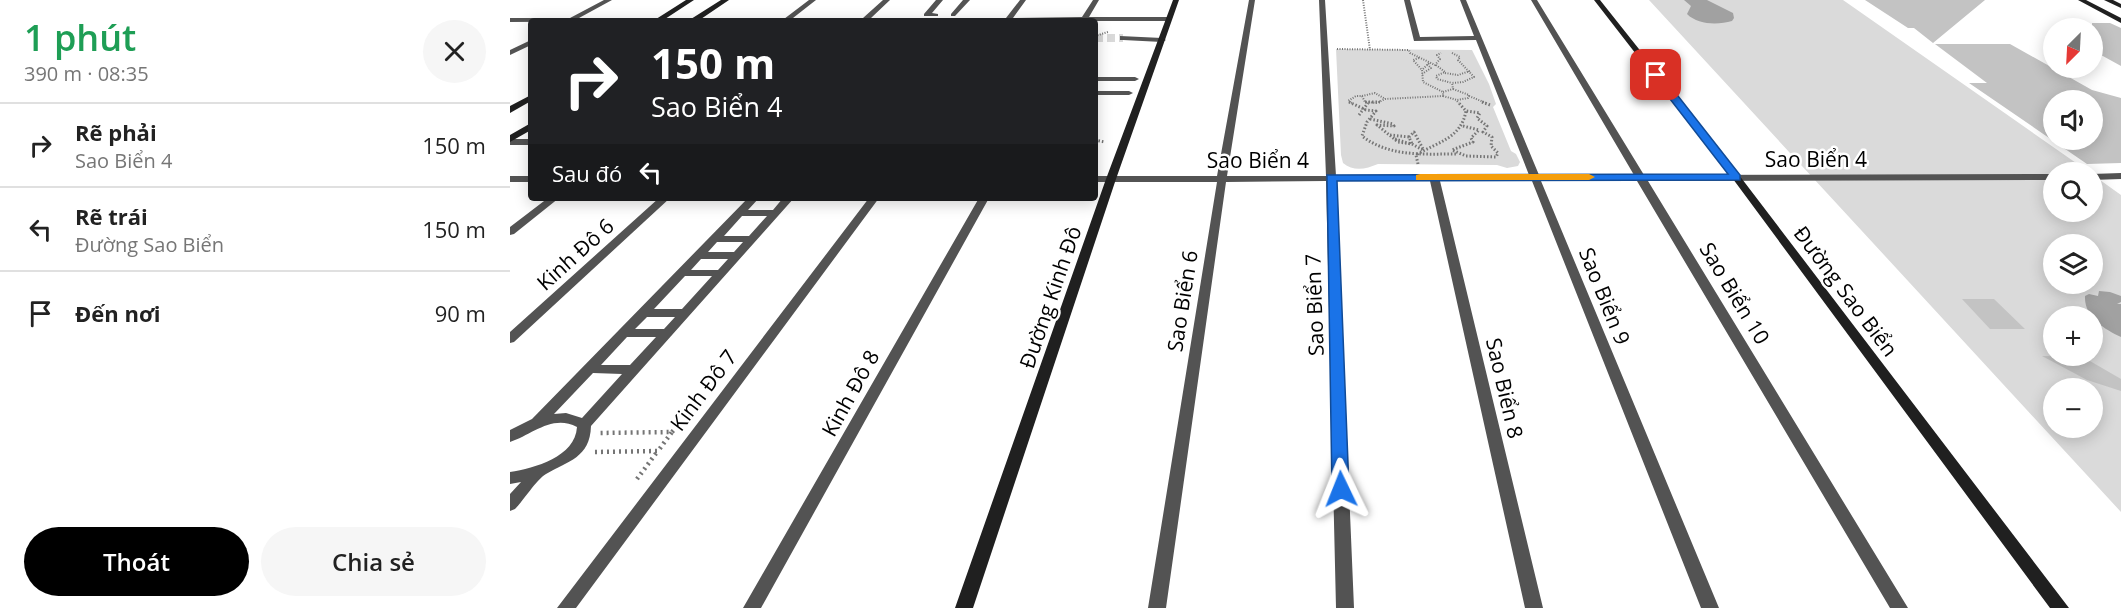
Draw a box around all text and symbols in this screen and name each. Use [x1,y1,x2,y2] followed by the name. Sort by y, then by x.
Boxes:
[24,13,136,62] text: 1 phút
[2043,18,2103,78] north arrow
[2043,18,2103,438] map controls
[423,20,486,83] button: close
[651,34,775,91] text: 150 m
[552,42,630,120] icon: right
[1630,49,1681,100] pin
[1639,58,1672,91] icon: arrive
[24,60,149,87] text: 390 m · 08:35
[651,88,783,125] text: Sao Biển 4
[2043,90,2103,150] button: sound
[75,117,157,147] text: Rẽ phải
[24,129,57,162] icon: right
[422,130,486,160] text: 150 m
[1765,145,1867,173] street label: Sao Biển 4
[1207,146,1309,174] street label: Sao Biển 4
[75,147,172,174] text: Sao Biển 4
[634,156,667,189] icon: left
[552,158,622,188] text: Sau đó
[2043,162,2103,222] button: search
[75,201,148,231] text: Rẽ trái
[530,212,620,296] street label: Kinh Đô 6
[24,213,57,246] icon: left
[422,214,486,244] text: 150 m
[1788,220,1904,362] street label: Đường Sao Biển
[1013,222,1087,372] street label: Đường Kinh Đô
[75,231,224,258] text: Đường Sao Biển
[2043,234,2103,294] button: layers
[1694,237,1776,349] street label: Sao Biển 10
[1573,243,1637,349] street label: Sao Biển 9
[1160,248,1204,354] street label: Sao Biển 6
[1298,253,1330,357] street label: Sao Biển 7
[24,297,57,330] icon: arrive
[75,298,161,328] text: Đến nơi
[435,298,486,328] text: 90 m
[2043,306,2103,366] button: +
[1480,335,1530,441] street label: Sao Biển 8
[663,344,743,436] street label: Kinh Đô 7
[815,345,885,441] street label: Kinh Đô 8
[2043,378,2103,438] button: −
[1309,457,1373,521] position arrow
[24,527,249,596] button: Thoát
[261,527,486,596] button: Chia sẻ

